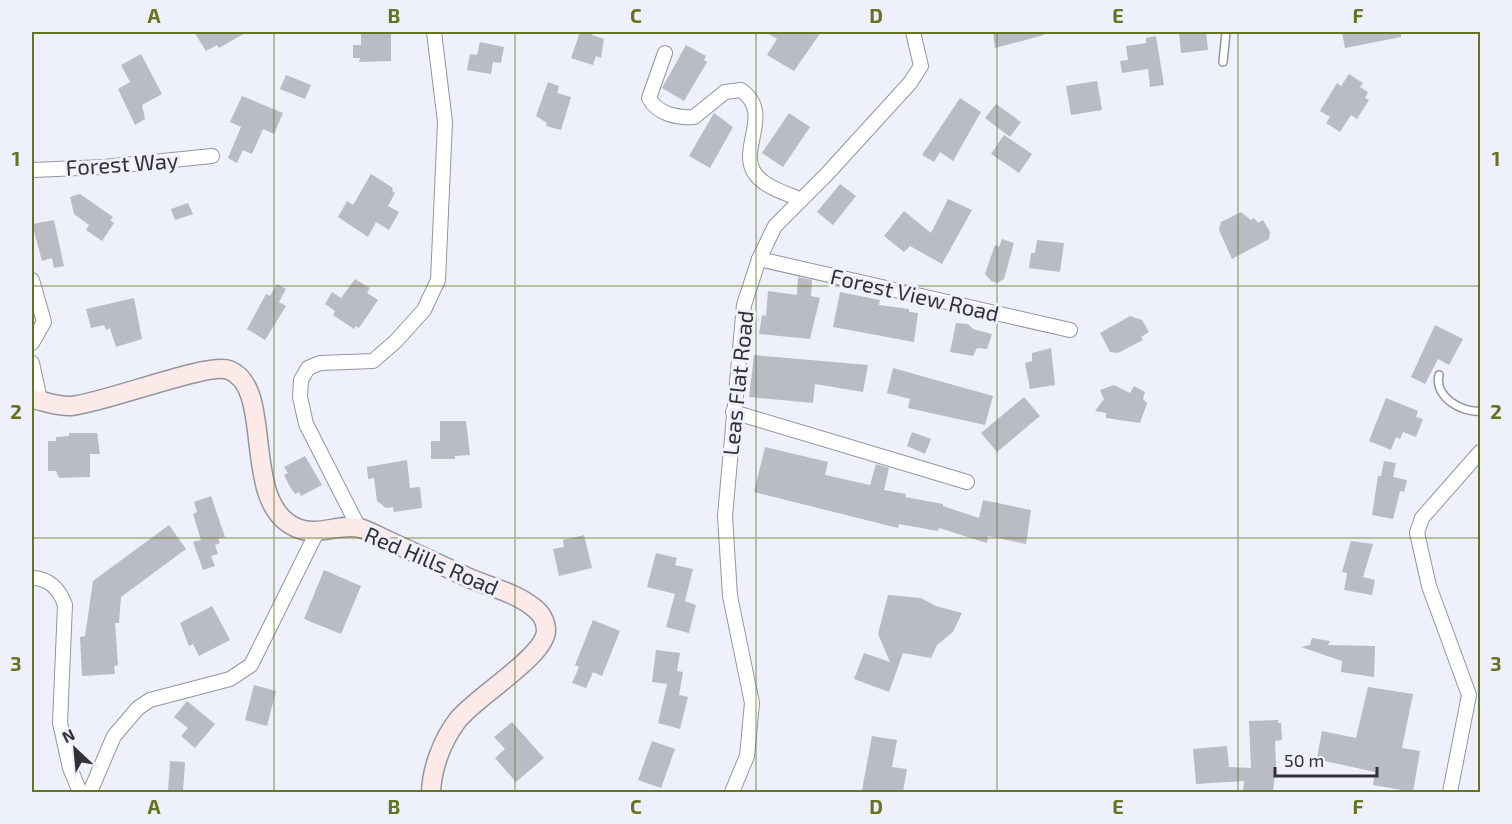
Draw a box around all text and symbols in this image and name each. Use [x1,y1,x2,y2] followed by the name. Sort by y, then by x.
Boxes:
[147,3,161,27] text: A
[388,3,400,27] text: B
[630,3,642,27] text: C
[869,3,883,27] text: D
[1112,3,1124,27] text: E
[1352,3,1364,27] text: F
[12,146,20,170] text: 1
[65,146,180,180] street label: Forest Way
[1492,146,1500,170] text: 1
[828,262,1002,326] street label: Forest View Road
[716,309,758,457] street label: Leas Flat Road
[10,399,22,423] text: 2
[1490,399,1502,423] text: 2
[361,520,503,600] street label: Red Hills Road
[10,651,22,675] text: 3
[1490,651,1502,675] text: 3
[45,719,105,779] north arrow
[59,724,78,746] text: N
[1275,740,1377,778] scale bar
[1284,749,1324,771] text: 50 m
[147,794,161,818] text: A
[388,794,400,818] text: B
[630,794,642,818] text: C
[869,794,883,818] text: D
[1112,794,1124,818] text: E
[1352,794,1364,818] text: F

